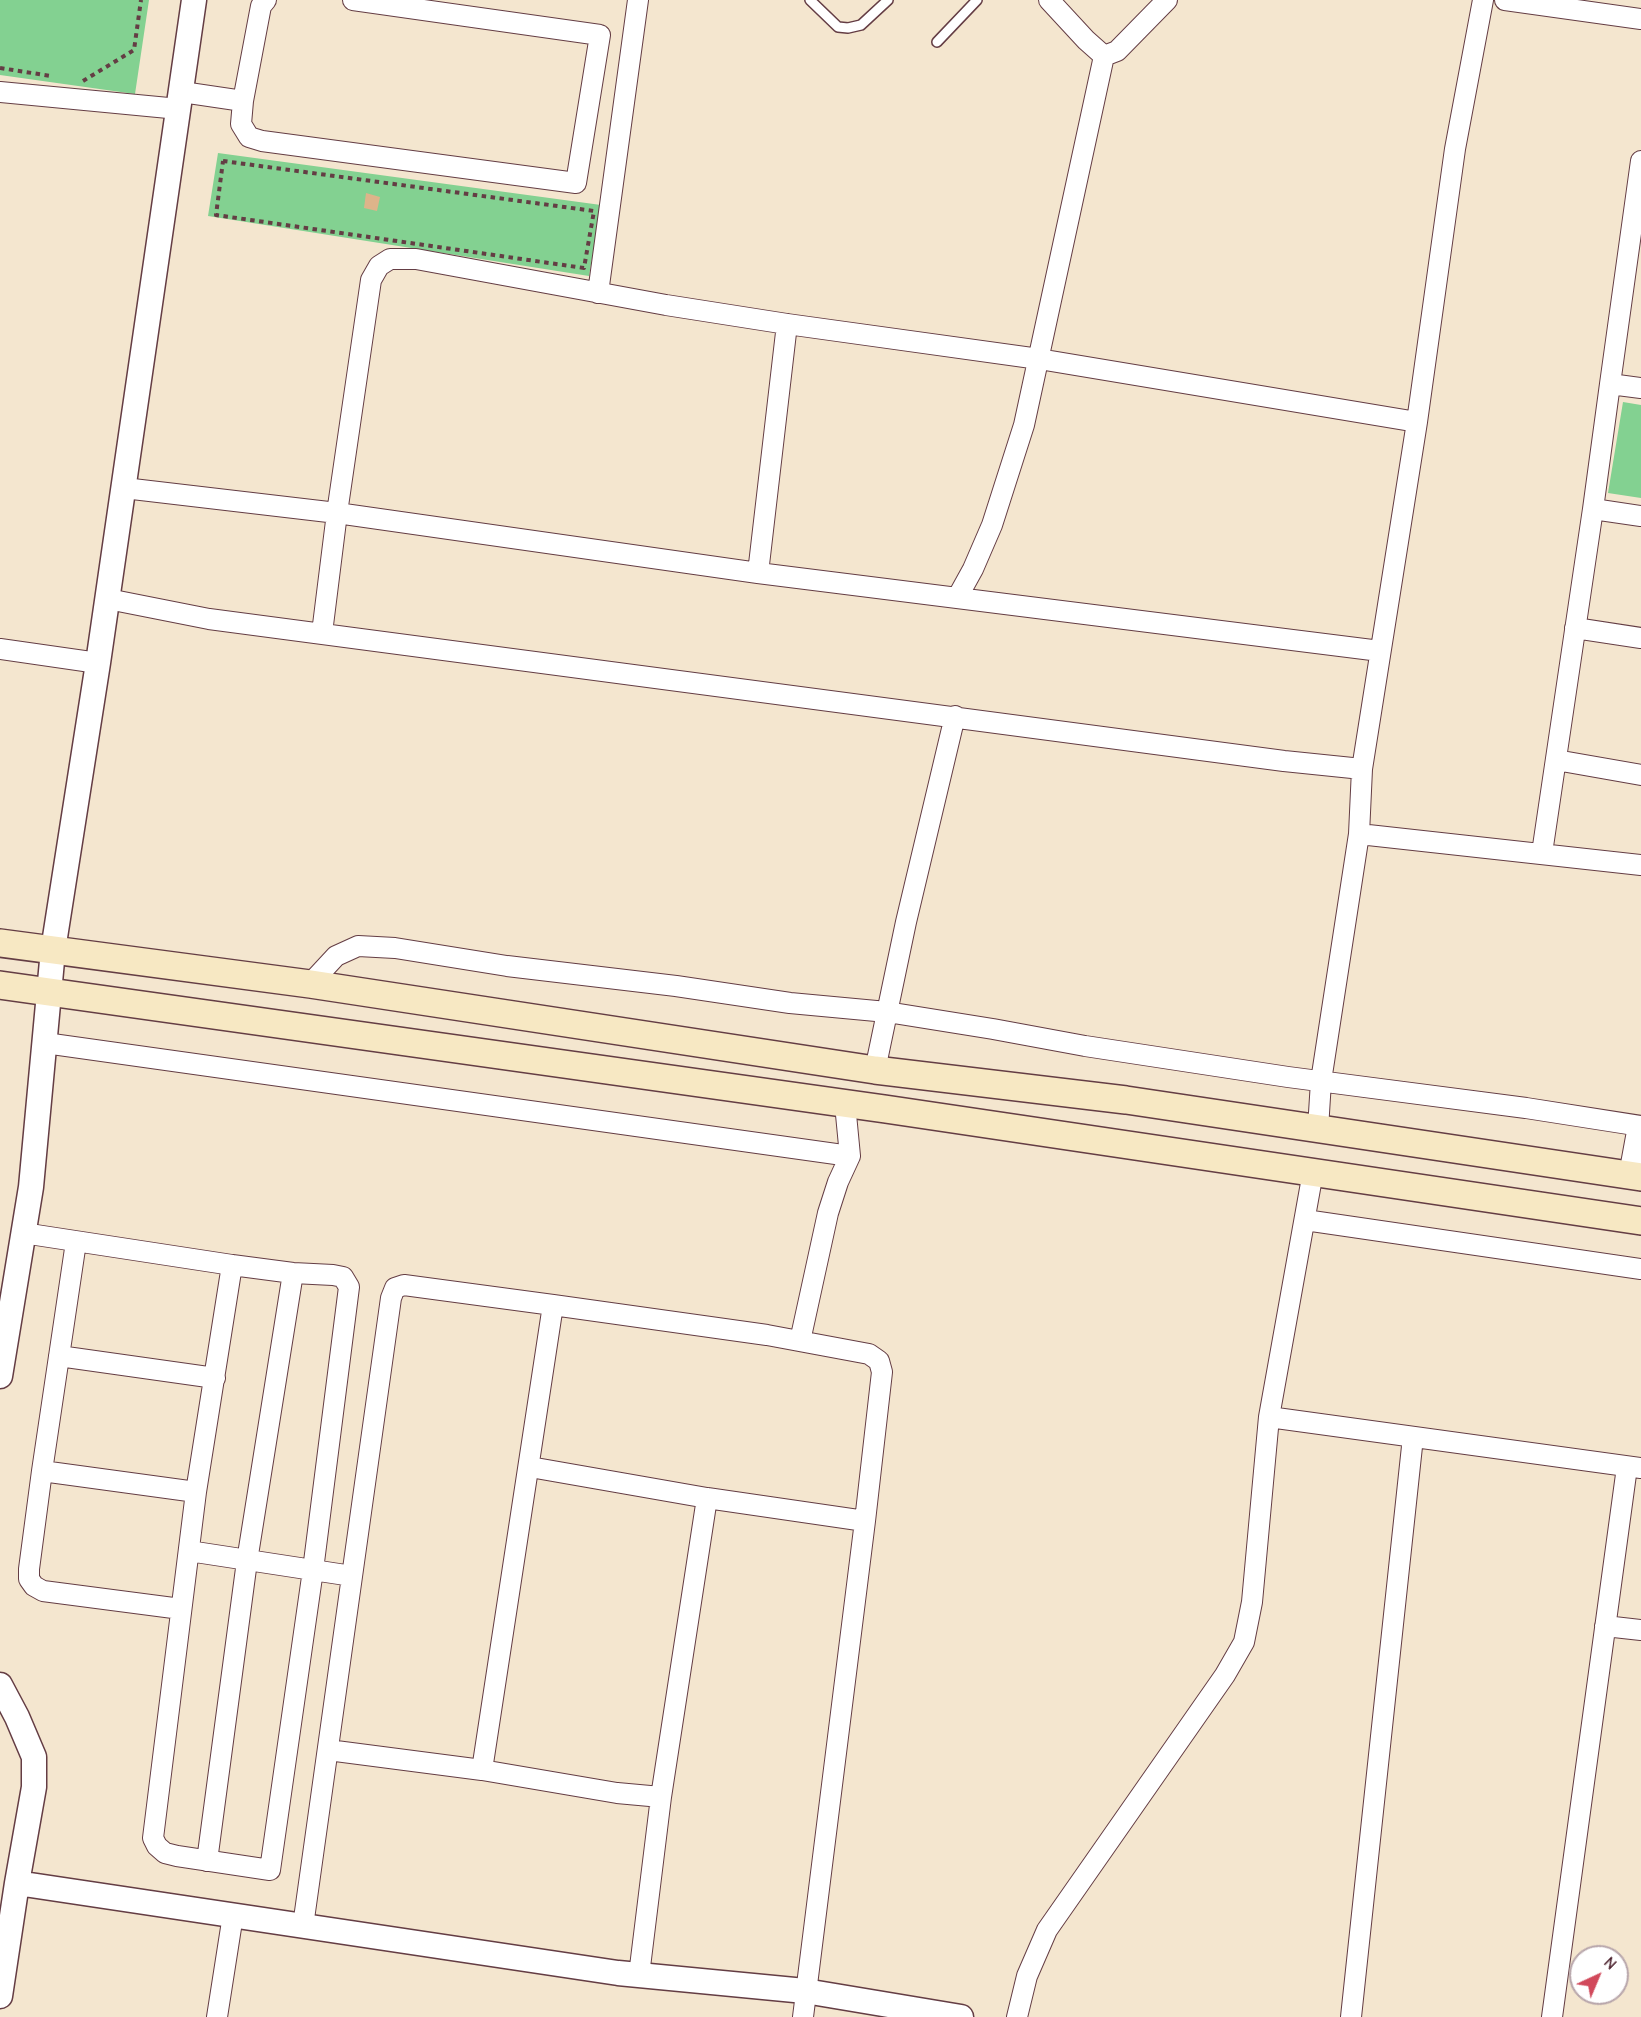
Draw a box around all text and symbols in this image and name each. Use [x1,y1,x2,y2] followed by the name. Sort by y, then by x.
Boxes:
[1569,1945,1629,2005] north arrow
[1600,1953,1620,1974] text: N

